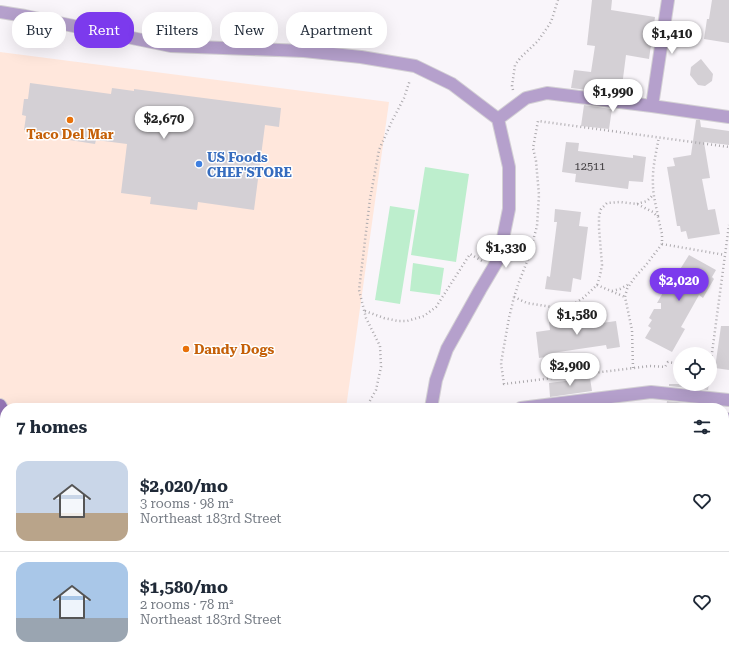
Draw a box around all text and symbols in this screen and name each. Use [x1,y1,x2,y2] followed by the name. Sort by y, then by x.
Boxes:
[12,12,66,48] chip: Buy
[74,12,134,48] chip: Rent
[142,12,212,48] chip: Filters
[220,12,278,48] chip: New
[286,12,387,48] chip: Apartment
[639,21,705,55] pin: $1,410
[652,26,692,41] text: $1,410
[580,79,646,113] pin: $1,990
[593,84,633,99] text: $1,990
[131,106,197,140] pin: $2,670
[144,111,184,126] text: $2,670
[65,115,75,125] marker: Taco Del Mar
[26,127,114,142] place label: Taco Del Mar
[207,150,292,180] place label: US Foods CHEF'STORE
[194,159,204,169] marker: US Foods CHEF'STORE
[575,160,605,173] house number: 12511
[473,235,539,269] pin: $1,330
[486,240,526,255] text: $1,330
[646,268,712,302] pin: $2,020
[659,273,699,288] text: $2,020
[544,302,610,336] pin: $1,580
[557,307,597,322] text: $1,580
[194,342,274,357] place label: Dandy Dogs
[181,344,191,354] marker: Dandy Dogs
[673,347,717,391] map controls
[673,347,717,391] button: locate
[537,353,603,387] pin: $2,900
[550,358,590,373] text: $2,900
[691,416,713,438] icon: filters
[16,417,87,437] text: 7 homes
[140,476,228,496] text: $2,020/mo
[48,477,96,525] icon: home
[691,490,713,512] icon: heart
[140,496,234,511] text: 3 rooms · 98 m²
[140,511,281,526] text: Northeast 183rd Street
[140,577,228,597] text: $1,580/mo
[48,578,96,626] icon: home
[691,591,713,613] icon: heart
[140,597,234,612] text: 2 rooms · 78 m²
[140,612,281,627] text: Northeast 183rd Street

